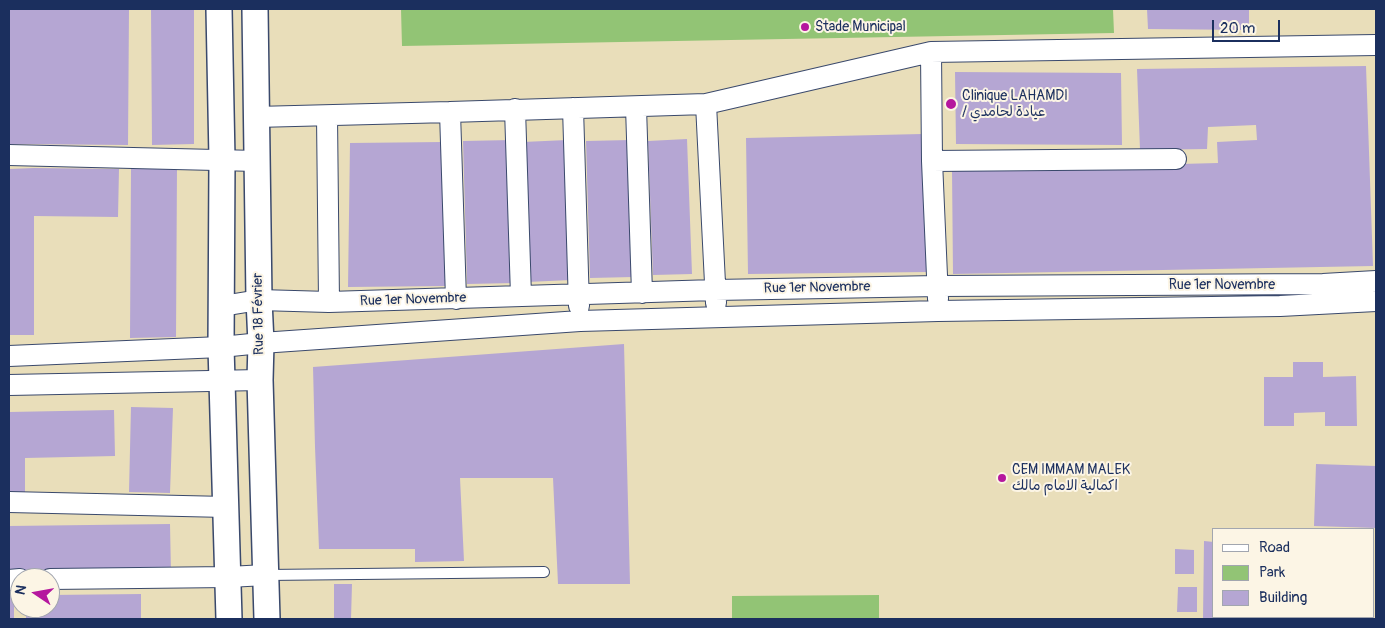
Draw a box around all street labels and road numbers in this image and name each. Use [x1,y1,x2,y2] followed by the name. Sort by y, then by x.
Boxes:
[250,273,268,355] street label: Rue 18 Février
[1169,277,1275,293] street label: Rue 1er Novembre
[764,279,870,297] street label: Rue 1er Novembre
[360,290,466,310] street label: Rue 1er Novembre

